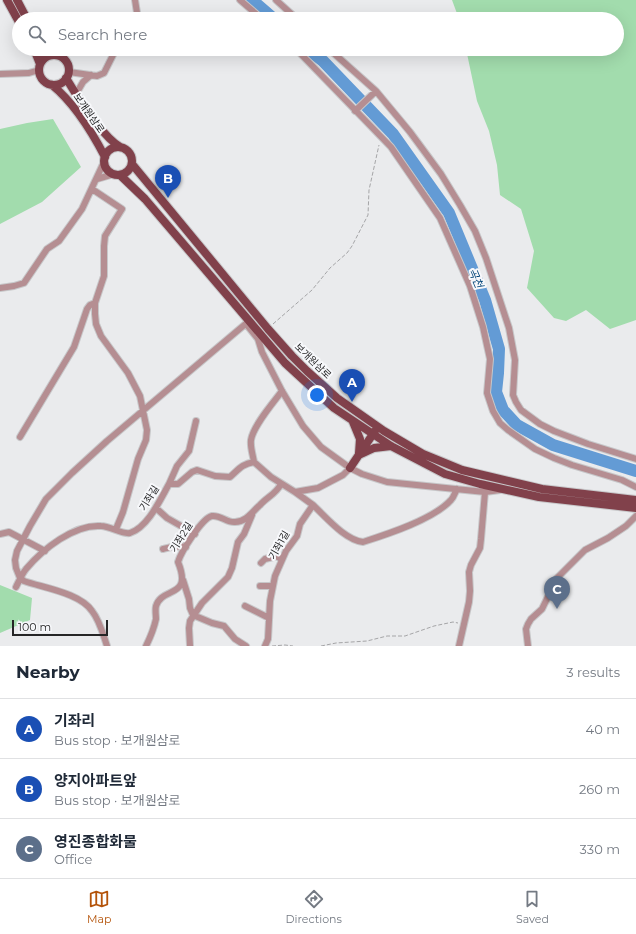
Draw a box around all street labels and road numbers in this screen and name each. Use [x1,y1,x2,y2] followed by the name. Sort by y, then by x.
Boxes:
[70,90,108,136] street label: 보개원삼로
[292,340,334,382] street label: 보개원삼로
[136,483,162,513] street label: 기좌길
[167,519,195,555] street label: 기좌2길
[266,528,292,562] street label: 기좌1길

